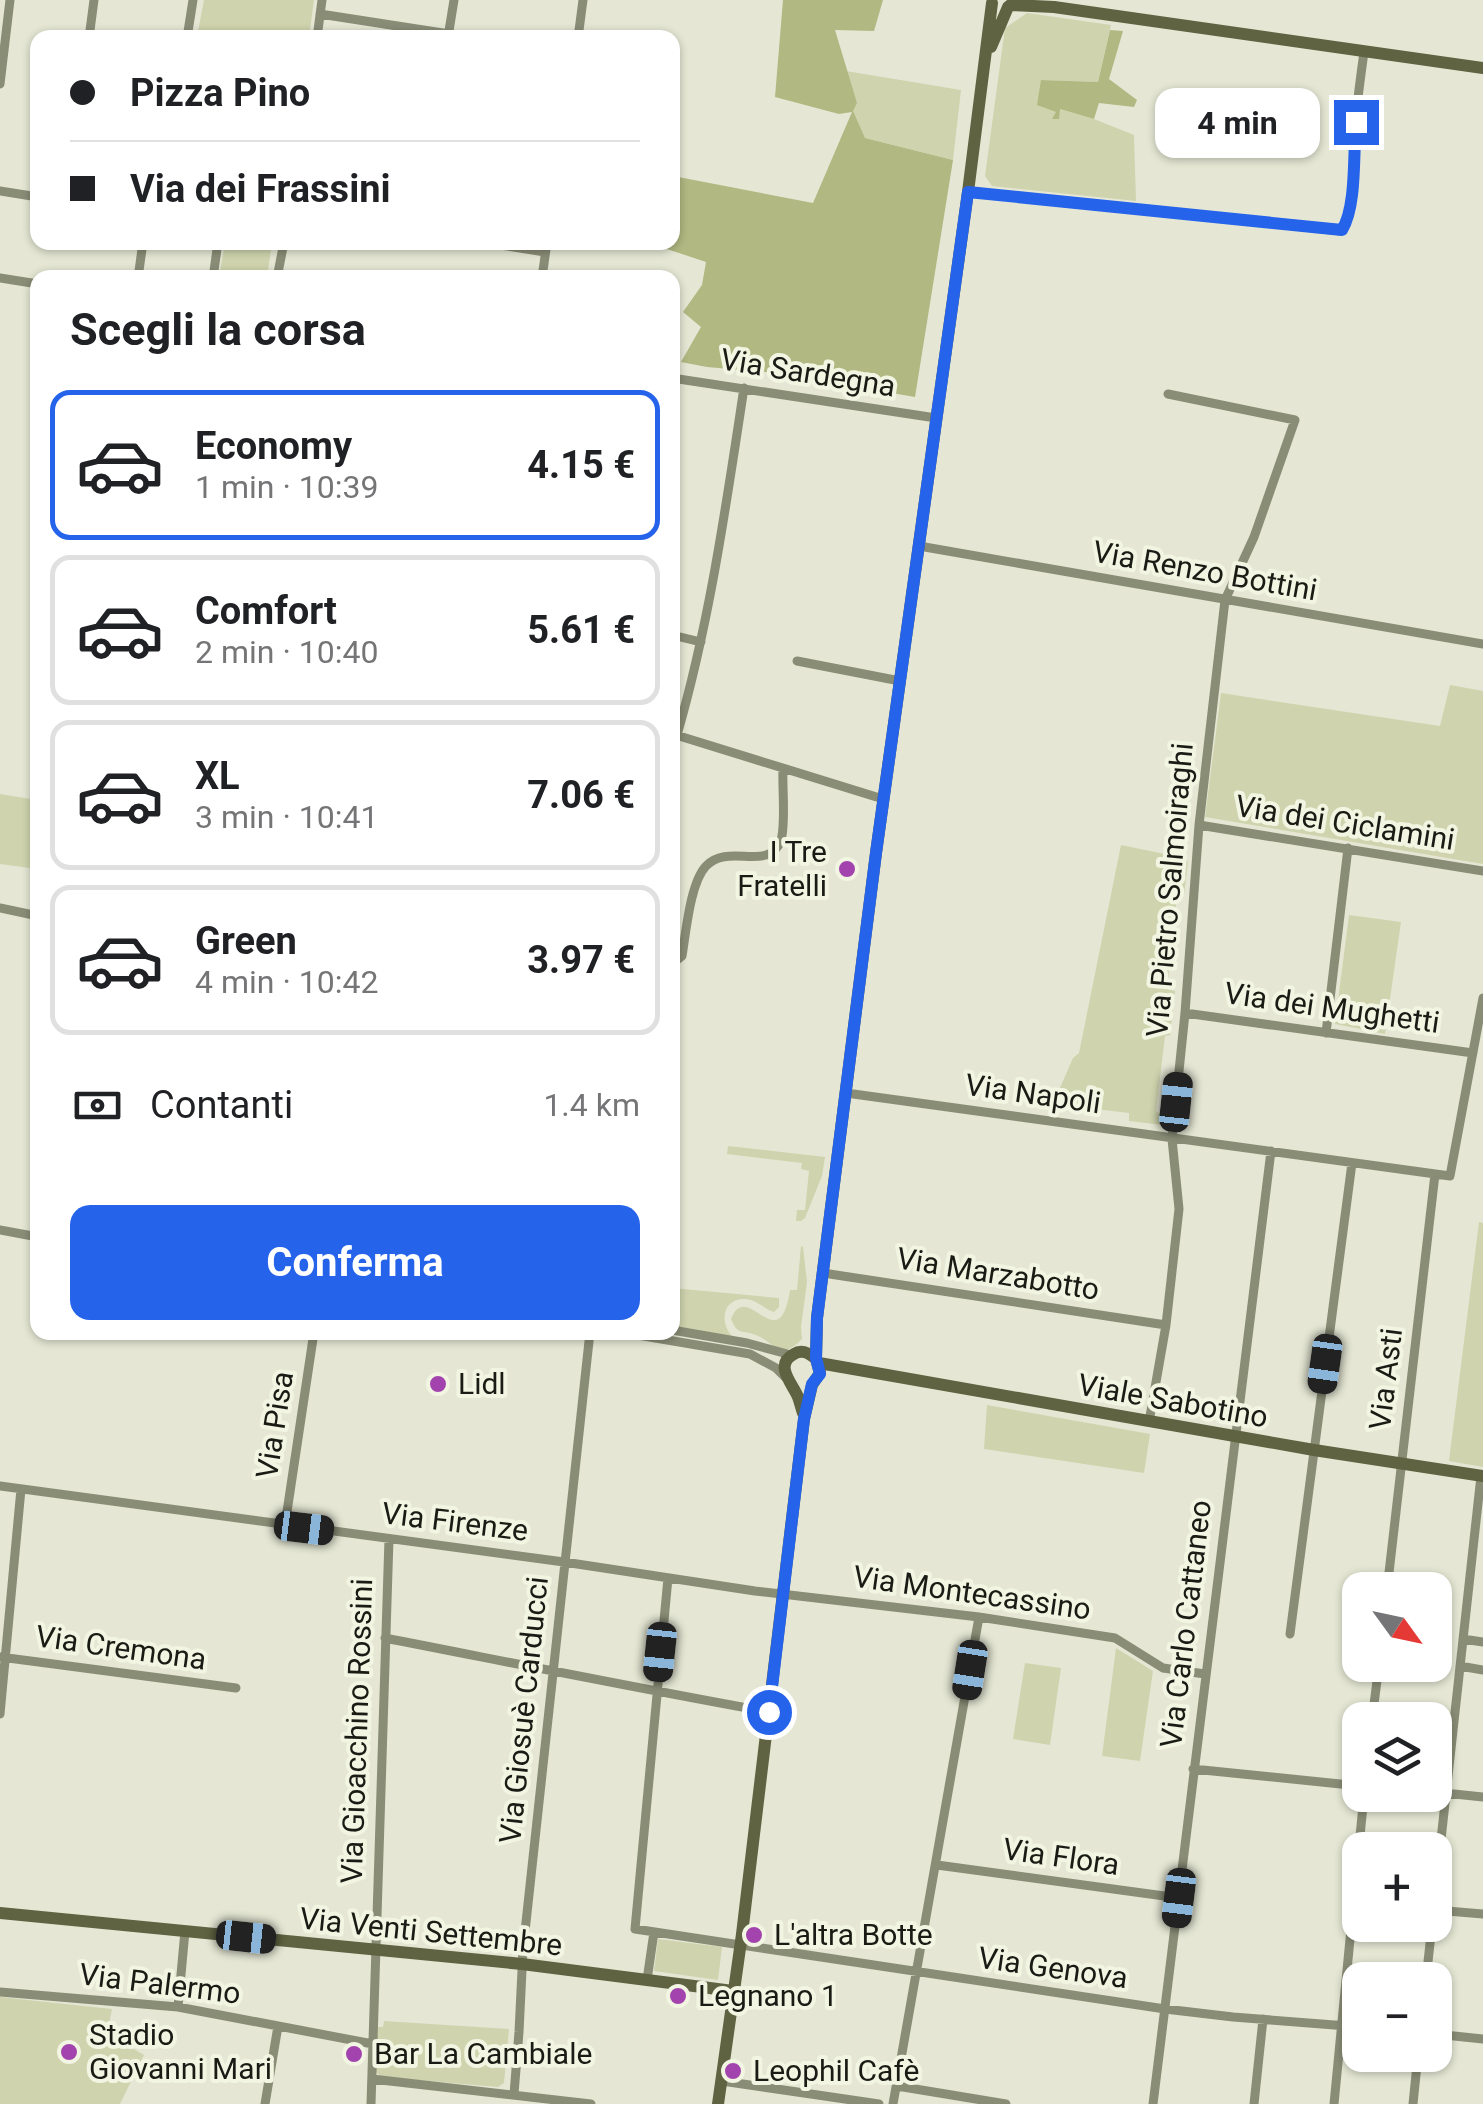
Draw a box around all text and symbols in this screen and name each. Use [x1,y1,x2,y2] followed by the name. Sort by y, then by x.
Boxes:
[130,71,310,115] text: Pizza Pino
[1156,87,1321,157] callout: 4 min
[1334,100,1379,145] route end
[1197,104,1278,142] text: 4 min
[130,167,391,211] text: Via dei Frassini
[70,303,366,356] text: Scegli la corsa
[718,341,898,404] street label: Via Sardegna
[75,420,165,510] icon: car
[195,424,352,468] text: Economy
[527,443,635,487] text: 4.15 €
[195,468,378,506] text: 1 min · 10:39
[1090,534,1320,607] street label: Via Renzo Bottini
[75,585,165,675] icon: car
[195,589,337,633] text: Comfort
[527,608,635,652] text: 5.61 €
[195,633,378,671] text: 2 min · 10:40
[1139,741,1200,1039] street label: Via Pietro Salmoiraghi
[75,750,165,840] icon: car
[195,754,240,798] text: XL
[527,773,635,817] text: 7.06 €
[1233,788,1457,857] street label: Via dei Ciclamini
[195,798,378,836] text: 3 min · 10:41
[737,834,827,903] place label: I Tre Fratelli
[836,858,858,880] marker: I Tre Fratelli
[75,915,165,1005] icon: car
[195,919,297,963] text: Green
[527,938,635,982] text: 3.97 €
[195,963,378,1001] text: 4 min · 10:42
[1222,975,1442,1040] street label: Via dei Mughetti
[963,1067,1103,1120] street label: Via Napoli
[1158,1071,1194,1133] car
[70,1078,125,1133] icon: cash
[150,1083,293,1127] text: Contanti
[543,1086,640,1124] text: 1.4 km
[70,1205,640,1320] button: Conferma
[894,1240,1102,1307] street label: Via Marzabotto
[1362,1326,1409,1432] street label: Via Asti
[1306,1332,1344,1396] car
[458,1366,506,1401] place label: Lidl
[1075,1367,1271,1434] street label: Viale Sabotino
[249,1369,300,1481] street label: Via Pisa
[427,1373,449,1395] marker: Lidl
[380,1495,530,1548] street label: Via Firenze
[1153,1498,1218,1750] street label: Via Carlo Cattaneo
[272,1509,336,1547] car
[851,1558,1093,1627] street label: Via Montecassino
[1342,1572,1452,1682] north arrow
[1342,1572,1452,2072] map controls
[492,1575,555,1845] street label: Via Giosuè Carducci
[334,1578,379,1884] street label: Via Gioacchino Rossini
[34,1618,209,1677] street label: Via Cremona
[642,1621,678,1683] car
[950,1638,990,1702] car
[747,1690,792,1735] route start
[1342,1702,1452,1812] button: layers
[1001,1831,1121,1882] street label: Via Flora
[1342,1832,1452,1942] button: +
[1160,1866,1198,1930] car
[298,1900,564,1963] street label: Via Venti Settembre
[774,1917,933,1952] place label: L'altra Botte
[215,1919,277,1955] car
[743,1924,765,1946] marker: L'altra Botte
[976,1940,1130,1995] street label: Via Genova
[78,1956,243,2011] street label: Via Palermo
[1342,1962,1452,2072] button: −
[698,1978,838,2013] place label: Legnano 1
[667,1985,689,2007] marker: Legnano 1
[89,2017,272,2086] place label: Stadio Giovanni Mari
[374,2036,592,2071] place label: Bar La Cambiale
[58,2041,80,2063] marker: Stadio Giovanni Mari
[343,2043,365,2065] marker: Bar La Cambiale
[753,2053,919,2088] place label: Leophil Cafè
[722,2060,744,2082] marker: Leophil Cafè

